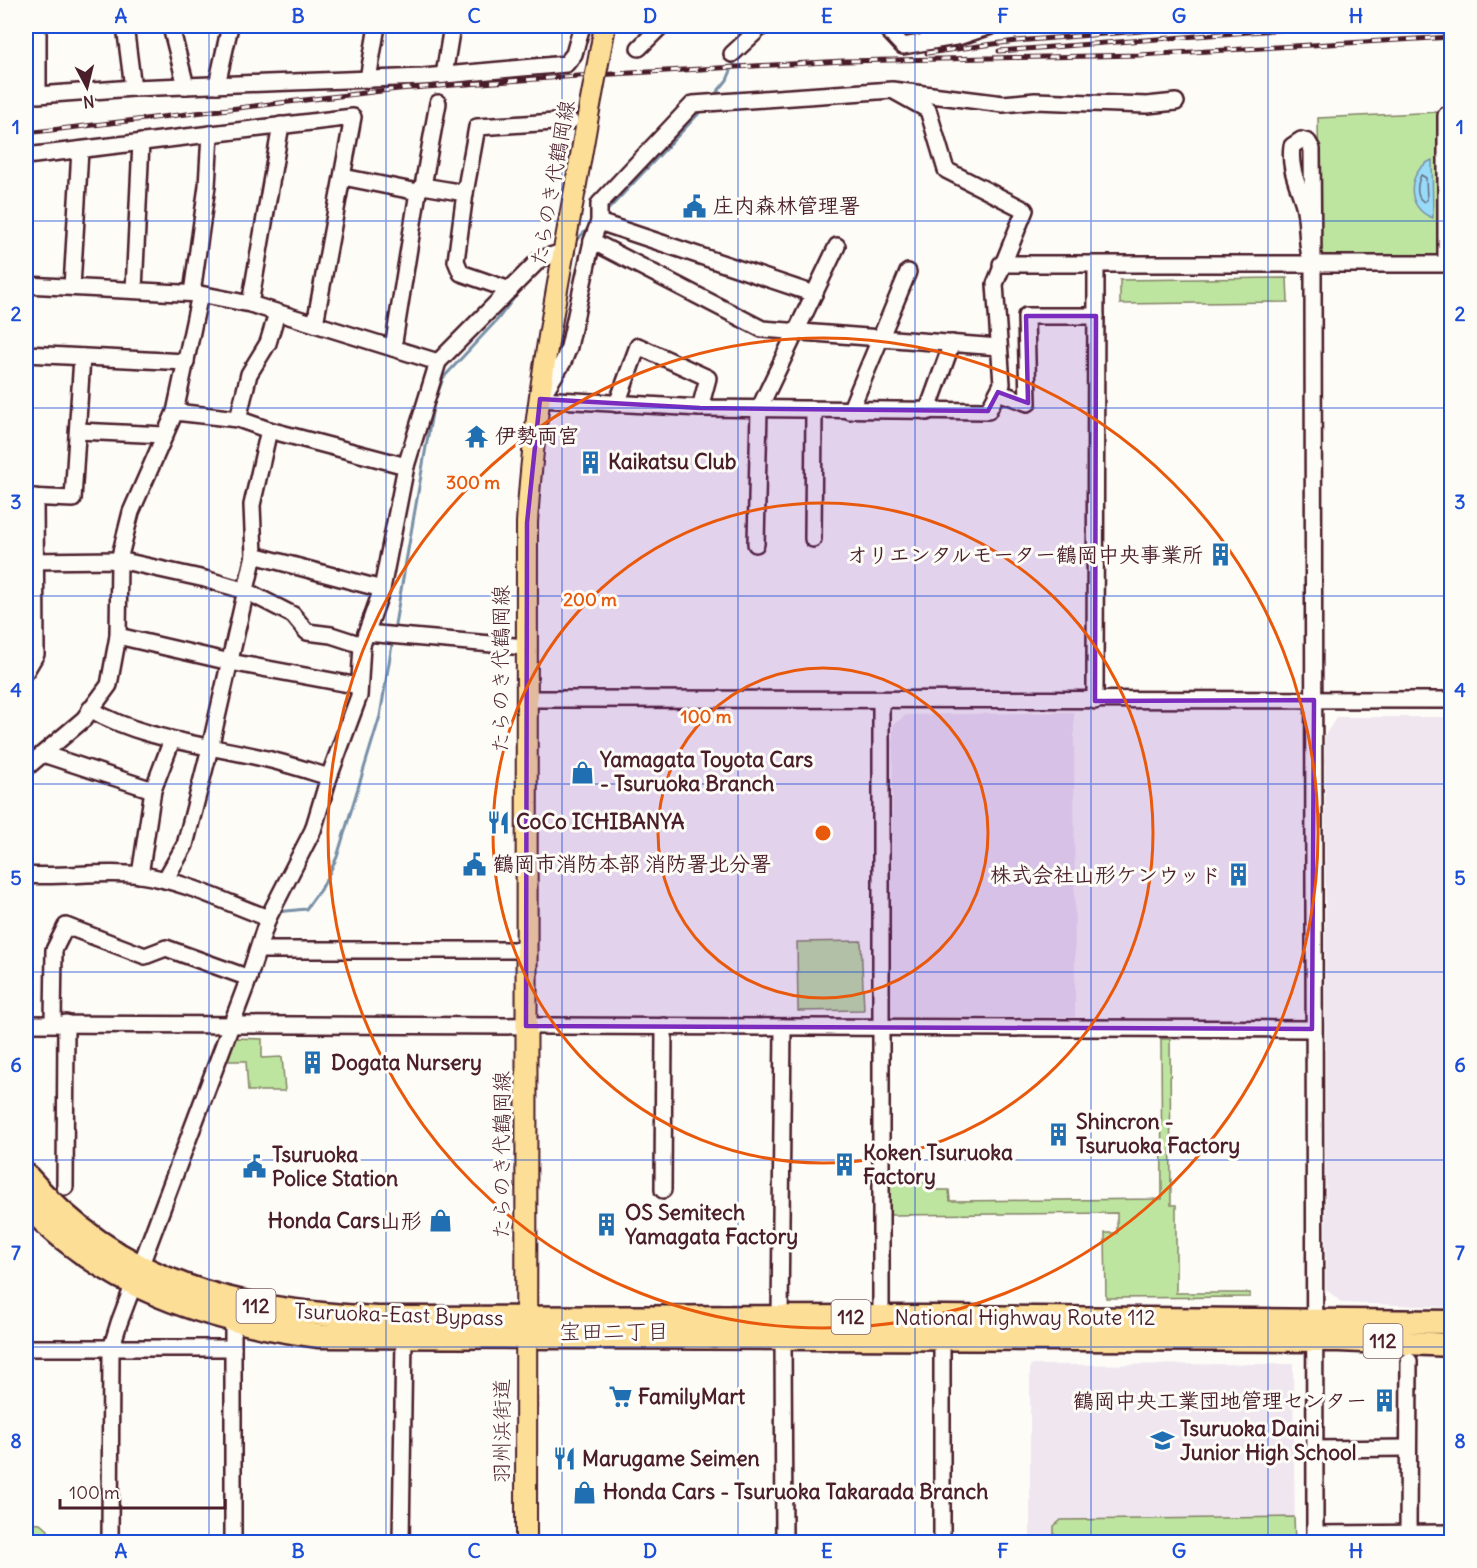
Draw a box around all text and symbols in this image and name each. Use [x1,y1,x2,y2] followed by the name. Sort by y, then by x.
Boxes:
[115,3,128,28] text: A
[291,3,305,28] text: B
[467,3,481,28] text: C
[643,3,657,28] text: D
[821,3,833,28] text: E
[997,3,1009,28] text: F
[1172,3,1186,28] text: G
[1349,3,1363,28] text: H
[57,57,117,117] north arrow
[82,91,96,112] text: N
[525,98,580,268] street label: たらのき代鶴岡線
[12,114,20,139] text: 1
[1456,114,1464,139] text: 1
[713,192,860,219] place label: 庄内森林管理署
[682,193,708,219] public building icon: 庄内森林管理署
[11,301,22,326] text: 2
[1455,301,1466,326] text: 2
[495,422,579,449] place label: 伊勢両宮
[464,423,490,449] temple icon: 伊勢両宮
[608,448,736,475] place label: Kaikatsu Club
[577,449,603,475] building icon: Kaikatsu Club
[446,471,500,494] text: 300 m
[10,489,22,514] text: 3
[1454,489,1466,514] text: 3
[847,541,1203,568] place label: オリエンタルモーター鶴岡中央事業所
[1208,542,1234,568] building icon: オリエンタルモーター鶴岡中央事業所
[487,585,514,753] street label: たらのき代鶴岡線
[563,588,617,611] text: 200 m
[10,677,22,702] text: 4
[1454,677,1466,702] text: 4
[681,705,732,728] text: 100 m
[599,746,814,797] place label: Yamagata Toyota Cars - Tsuruoka Branch
[569,759,595,785] shop icon: Yamagata Toyota Cars - Tsuruoka Branch
[516,808,685,835] place label: CoCo ICHIBANYA
[485,809,511,835] restaurant icon: CoCo ICHIBANYA
[813,823,833,843] centre of rings
[493,850,771,877] place label: 鶴岡市消防本部 消防署北分署
[462,851,488,877] public building icon: 鶴岡市消防本部 消防署北分署
[990,861,1221,888] place label: 株式会社山形ケンウッド
[1226,862,1252,888] building icon: 株式会社山形ケンウッド
[10,865,22,890] text: 5
[1454,865,1466,890] text: 5
[331,1049,482,1076] place label: Dogata Nursery
[300,1050,326,1076] building icon: Dogata Nursery
[10,1052,22,1077] text: 6
[1454,1052,1466,1077] text: 6
[488,1071,515,1239] street label: たらのき代鶴岡線
[1076,1108,1240,1159] place label: Shincron - Tsuruoka Factory
[1045,1121,1071,1147] building icon: Shincron - Tsuruoka Factory
[863,1139,1013,1190] place label: Koken Tsuruoka Factory
[272,1141,398,1192] place label: Tsuruoka Police Station
[832,1152,858,1178] building icon: Koken Tsuruoka Factory
[241,1154,267,1180] public building icon: Tsuruoka Police Station
[624,1199,798,1250] place label: OS Semitech Yamagata Factory
[268,1207,422,1234] place label: Honda Cars山形
[427,1208,453,1234] shop icon: Honda Cars山形
[594,1212,620,1238] building icon: OS Semitech Yamagata Factory
[11,1240,21,1265] text: 7
[1455,1240,1465,1265] text: 7
[236,1289,276,1323] road number: 112
[294,1297,504,1332] street label: Tsuruoka-East Bypass
[832,1300,870,1334] road number: 112
[894,1304,1156,1331] street label: National Highway Route 112
[559,1317,669,1345] district label: 宝田二丁目
[1364,1324,1402,1358] road number: 112
[488,1379,515,1484] street label: 羽州浜街道
[638,1383,746,1410] place label: FamilyMart
[607,1384,633,1410] supermarket icon: FamilyMart
[1073,1387,1367,1414] place label: 鶴岡中央工業団地管理センター
[1372,1388,1398,1414] building icon: 鶴岡中央工業団地管理センター
[1180,1415,1357,1466] place label: Tsuruoka Daini Junior High School
[10,1428,22,1453] text: 8
[1149,1428,1175,1454] school or university icon: Tsuruoka Daini Junior High School
[1454,1428,1466,1453] text: 8
[582,1445,760,1472] place label: Marugame Seimen
[551,1446,577,1472] restaurant icon: Marugame Seimen
[60,1472,225,1510] scale bar
[603,1478,988,1505] place label: Honda Cars - Tsuruoka Takarada Branch
[572,1479,598,1505] shop icon: Honda Cars - Tsuruoka Takarada Branch
[69,1481,120,1504] text: 100 m
[115,1538,128,1563] text: A
[291,1538,305,1563] text: B
[467,1538,481,1563] text: C
[643,1538,657,1563] text: D
[821,1538,833,1563] text: E
[997,1538,1009,1563] text: F
[1172,1538,1186,1563] text: G
[1349,1538,1363,1563] text: H

